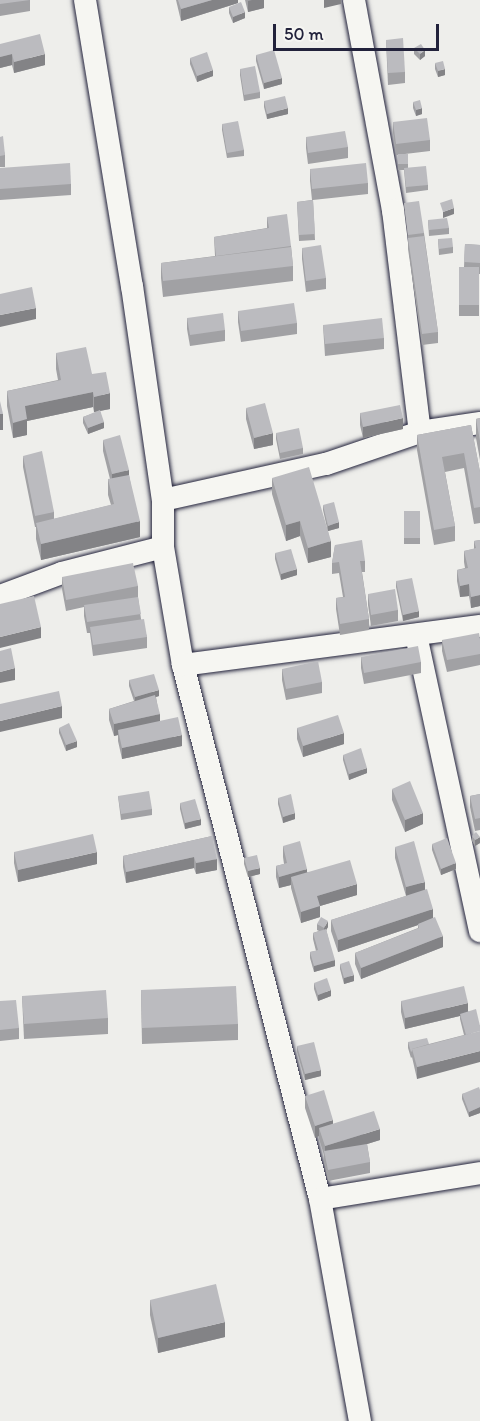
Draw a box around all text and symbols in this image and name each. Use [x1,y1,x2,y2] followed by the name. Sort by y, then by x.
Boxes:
[276,12,442,50] scale bar
[284,23,324,45] text: 50 m

